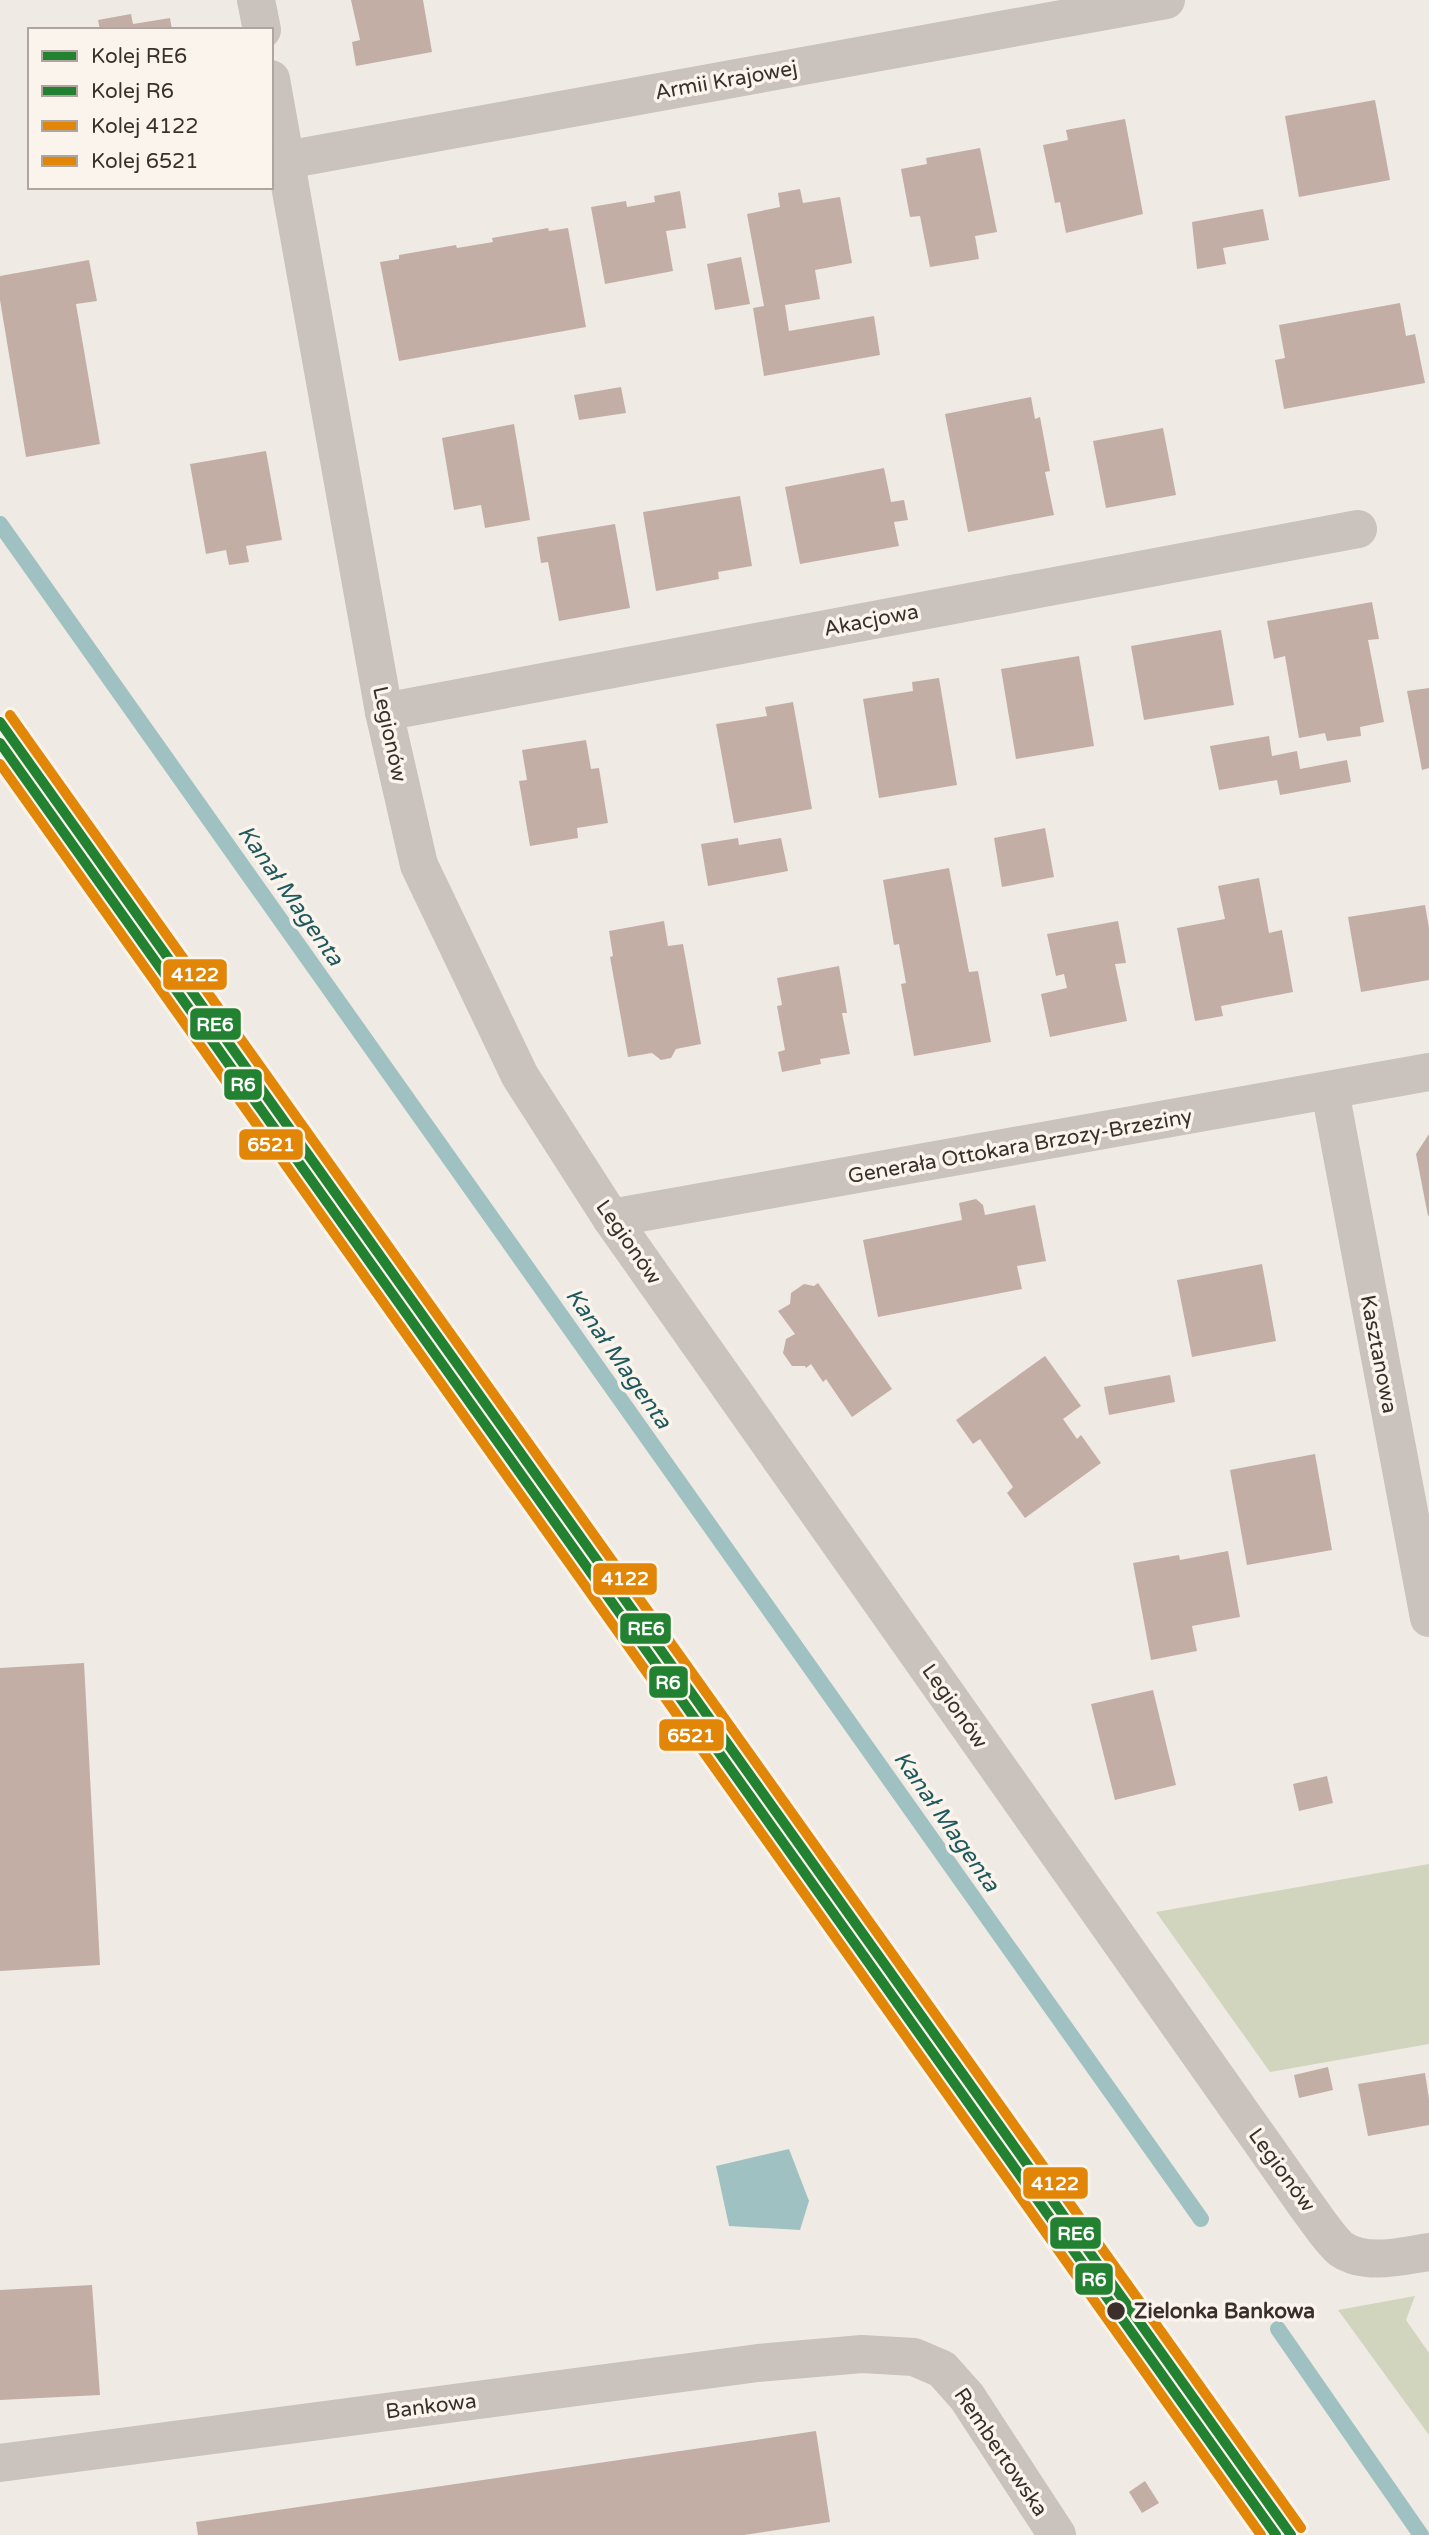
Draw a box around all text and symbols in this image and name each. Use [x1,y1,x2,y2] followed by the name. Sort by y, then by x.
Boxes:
[28,28,273,189] legend
[91,44,187,69] text: Kolej RE6
[653,56,799,105] street label: Armii Krajowej
[91,79,174,104] text: Kolej R6
[91,114,199,139] text: Kolej 4122
[91,149,199,174] text: Kolej 6521
[822,599,921,642] street label: Akacjowa
[367,684,412,785] street label: Legionów
[231,820,350,972] water label: Kanał Magenta
[162,958,228,991] line badge: 4122
[171,964,219,986] text: 4122
[189,1007,242,1041] line badge: RE6
[196,1014,234,1036] text: RE6
[223,1068,263,1101] line badge: R6
[230,1074,256,1096] text: R6
[846,1104,1194,1189] street label: Generała Ottokara Brzozy-Brzeziny
[238,1128,304,1161] line badge: 6521
[247,1134,295,1156] text: 6521
[590,1195,667,1290] street label: Legionów
[559,1283,678,1435] water label: Kanał Magenta
[1355,1293,1402,1415] street label: Kasztanowa
[592,1562,658,1596] line badge: 4122
[601,1568,649,1590] text: 4122
[619,1612,672,1645] line badge: RE6
[627,1618,665,1640] text: RE6
[916,1659,993,1754] street label: Legionów
[648,1665,689,1699] line badge: R6
[655,1672,681,1694] text: R6
[658,1718,725,1752] line badge: 6521
[667,1725,715,1747] text: 6521
[887,1746,1006,1898] water label: Kanał Magenta
[1243,2124,1321,2217] street label: Legionów
[1022,2166,1089,2200] line badge: 4122
[1031,2173,1079,2195] text: 4122
[1049,2216,1102,2250] line badge: RE6
[1057,2223,1095,2245] text: RE6
[1074,2262,1114,2296] line badge: R6
[1081,2269,1107,2291] text: R6
[1134,2299,1315,2324] place label: Zielonka Bankowa
[1105,2300,1127,2322] marker: Zielonka Bankowa
[948,2383,1053,2521] street label: Rembertowska
[384,2389,478,2424] street label: Bankowa

